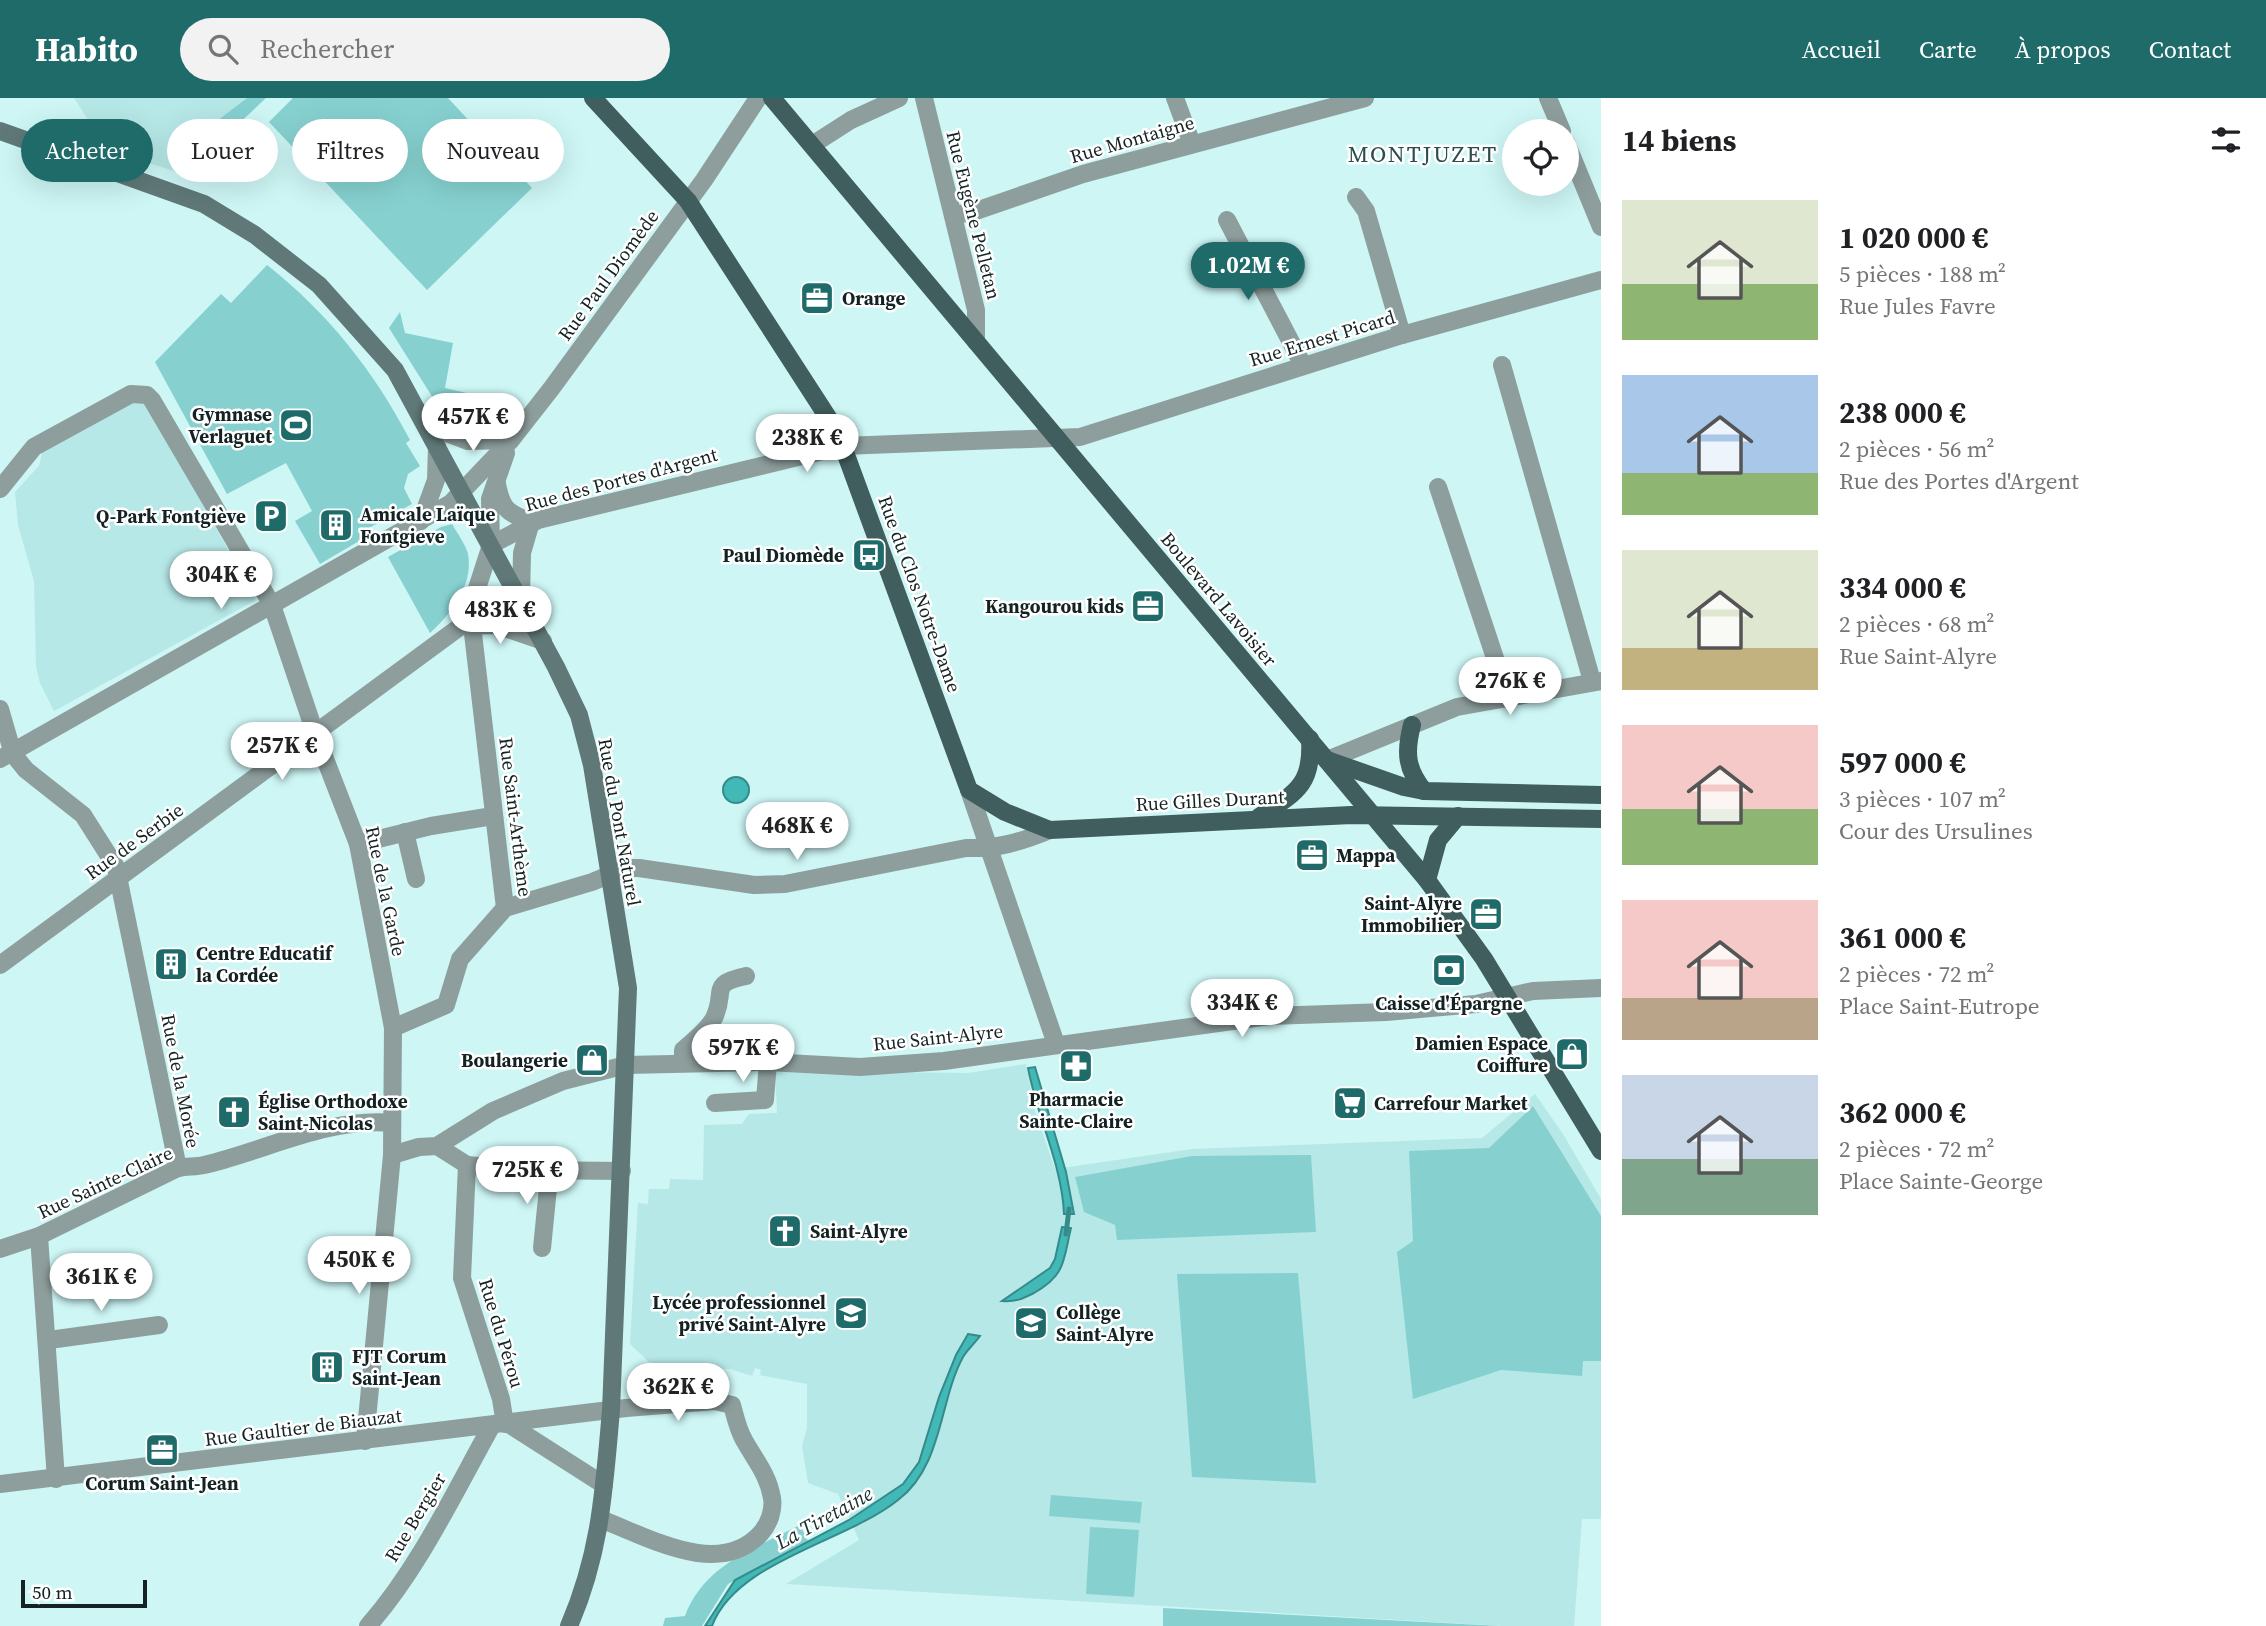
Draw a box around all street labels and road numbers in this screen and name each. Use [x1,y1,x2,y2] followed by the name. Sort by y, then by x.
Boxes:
[1067,109,1197,169] street label: Rue Montaigne
[940,128,1008,302] street label: Rue Eugène Pelletan
[552,204,664,346] street label: Rue Paul Diomède
[1246,303,1398,373] street label: Rue Ernest Picard
[522,441,721,517] street label: Rue des Portes d'Argent
[872,492,968,696] street label: Rue du Clos Notre-Dame
[1155,526,1283,672] street label: Boulevard Lavoisier
[493,736,539,898] street label: Rue Saint-Arthème
[592,736,648,908] street label: Rue du Pont Naturel
[1135,783,1286,817] street label: Rue Gilles Durant
[80,797,188,885] street label: Rue de Serbie
[360,824,412,958] street label: Rue de la Garde
[155,1012,207,1150] street label: Rue de la Morée
[872,1017,1004,1057] street label: Rue Saint-Alyre
[33,1139,177,1225] street label: Rue Sainte-Claire
[473,1275,531,1391] street label: Rue du Pérou
[203,1402,404,1452] street label: Rue Gaultier de Biauzat
[378,1467,452,1567] street label: Rue Bergier

